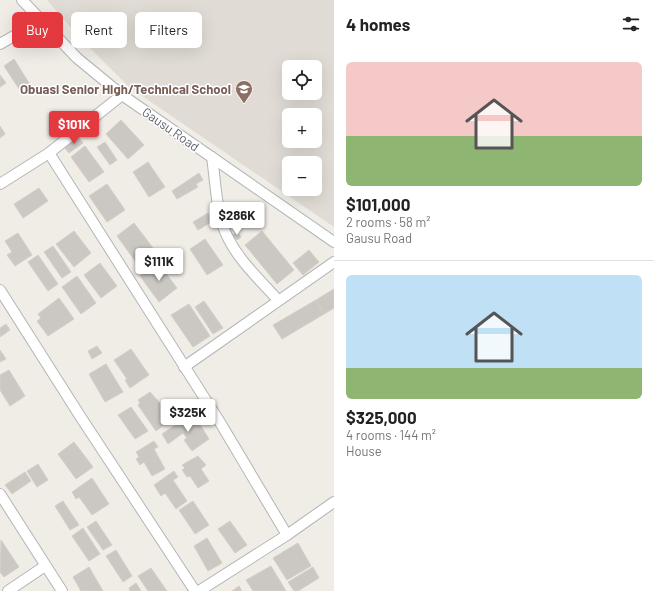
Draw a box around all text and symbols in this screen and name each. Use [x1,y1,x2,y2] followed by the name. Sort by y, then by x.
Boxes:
[12,12,63,48] chip: Buy
[71,12,127,48] chip: Rent
[135,12,202,48] chip: Filters
[620,13,642,35] icon: filters
[346,14,410,34] text: 4 homes
[282,60,322,196] map controls
[282,60,322,100] button: locate
[234,79,254,104] school or university icon: Obuasi Senior High/Technical School
[20,81,231,97] place label: Obuasi Senior High/Technical School
[458,88,530,160] icon: home
[139,104,203,154] street label: Gausu Road
[282,108,322,148] button: +
[46,111,102,145] pin: $101K
[58,116,90,132] text: $101K
[282,156,322,196] button: −
[346,194,410,214] text: $101,000
[209,202,265,236] pin: $286K
[219,207,255,223] text: $286K
[346,214,430,230] text: 2 rooms · 58 m²
[346,230,412,246] text: Gausu Road
[131,248,187,282] pin: $111K
[144,253,174,269] text: $111K
[458,301,530,373] icon: home
[160,399,216,433] pin: $325K
[170,404,206,420] text: $325K
[346,407,417,427] text: $325,000
[346,427,436,443] text: 4 rooms · 144 m²
[346,443,382,459] text: House

